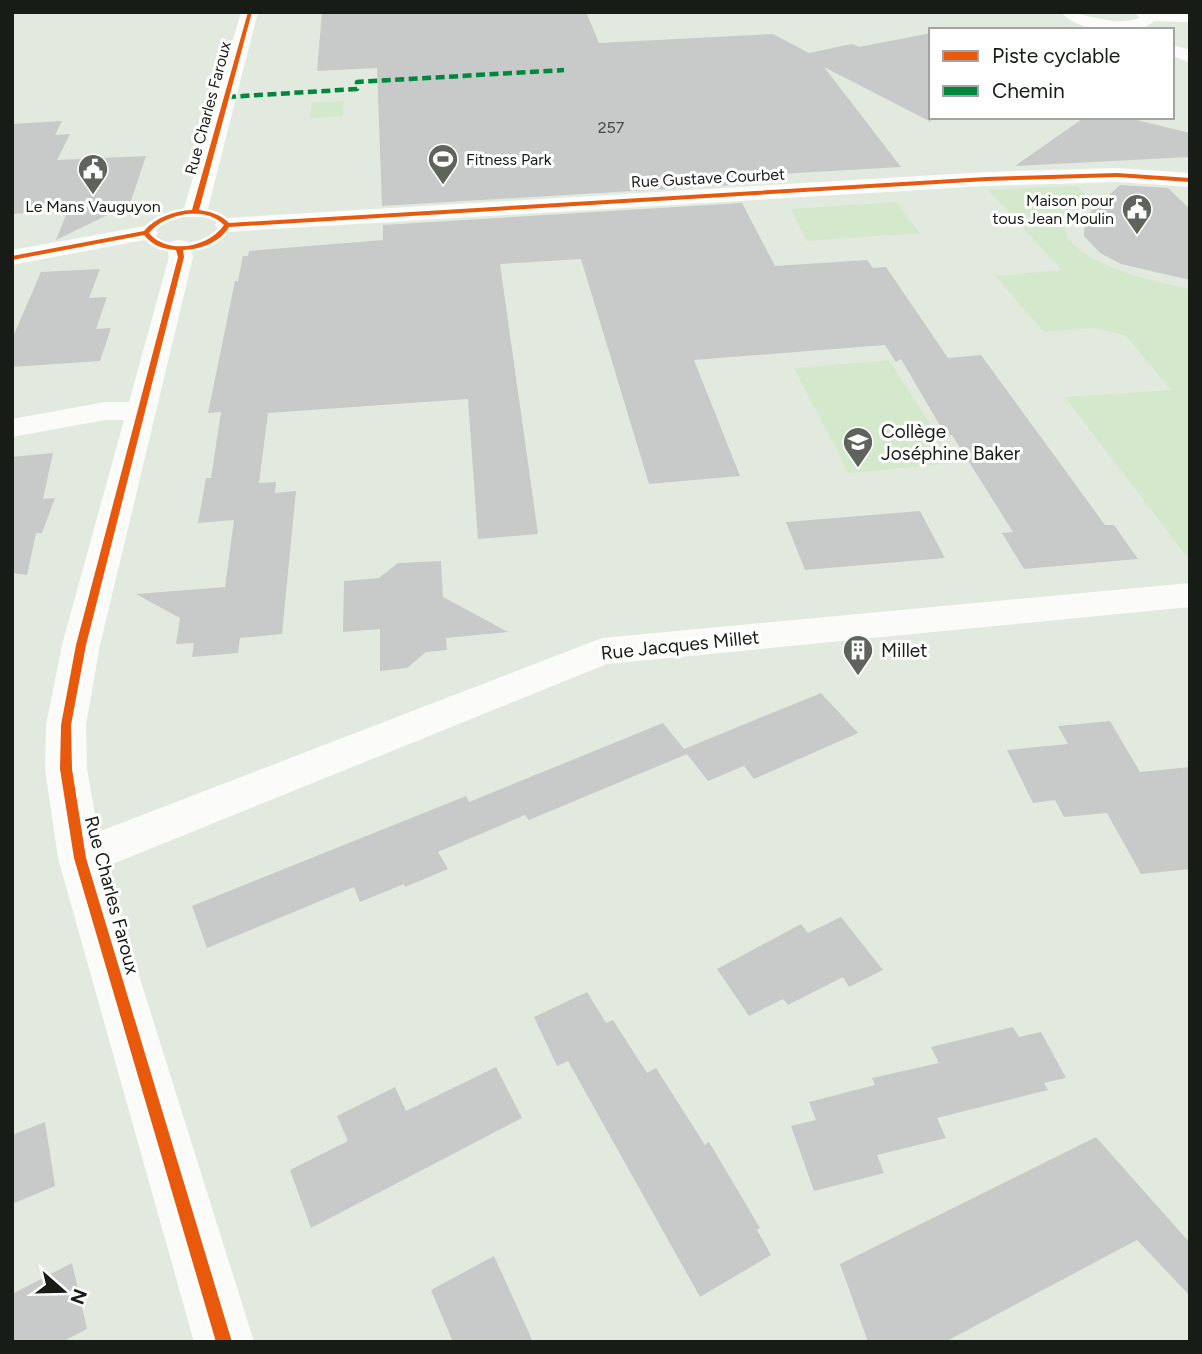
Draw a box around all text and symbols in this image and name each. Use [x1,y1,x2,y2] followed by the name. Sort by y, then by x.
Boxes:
[929,28,1174,119] legend
[181,39,235,177] street label: Rue Charles Faroux
[992,43,1120,68] text: Piste cyclable
[992,78,1065,103] text: Chemin
[598,118,625,137] house number: 257
[426,142,460,186] sports icon: Fitness Park
[466,150,552,169] place label: Fitness Park
[76,152,110,196] public building icon: Le Mans Vauguyon
[630,164,786,192] street label: Rue Gustave Courbet
[992,191,1115,228] place label: Maison pour tous Jean Moulin
[1120,192,1154,236] public building icon: Maison pour tous Jean Moulin
[25,197,161,216] place label: Le Mans Vauguyon
[881,420,1021,465] place label: Collège Joséphine Baker
[841,425,875,469] school or university icon: Collège Joséphine Baker
[600,625,760,665] street label: Rue Jacques Millet
[841,633,875,677] building icon: Millet
[881,639,927,662] place label: Millet
[80,813,144,977] street label: Rue Charles Faroux
[28,1256,98,1326] north arrow
[65,1286,92,1307] text: N

